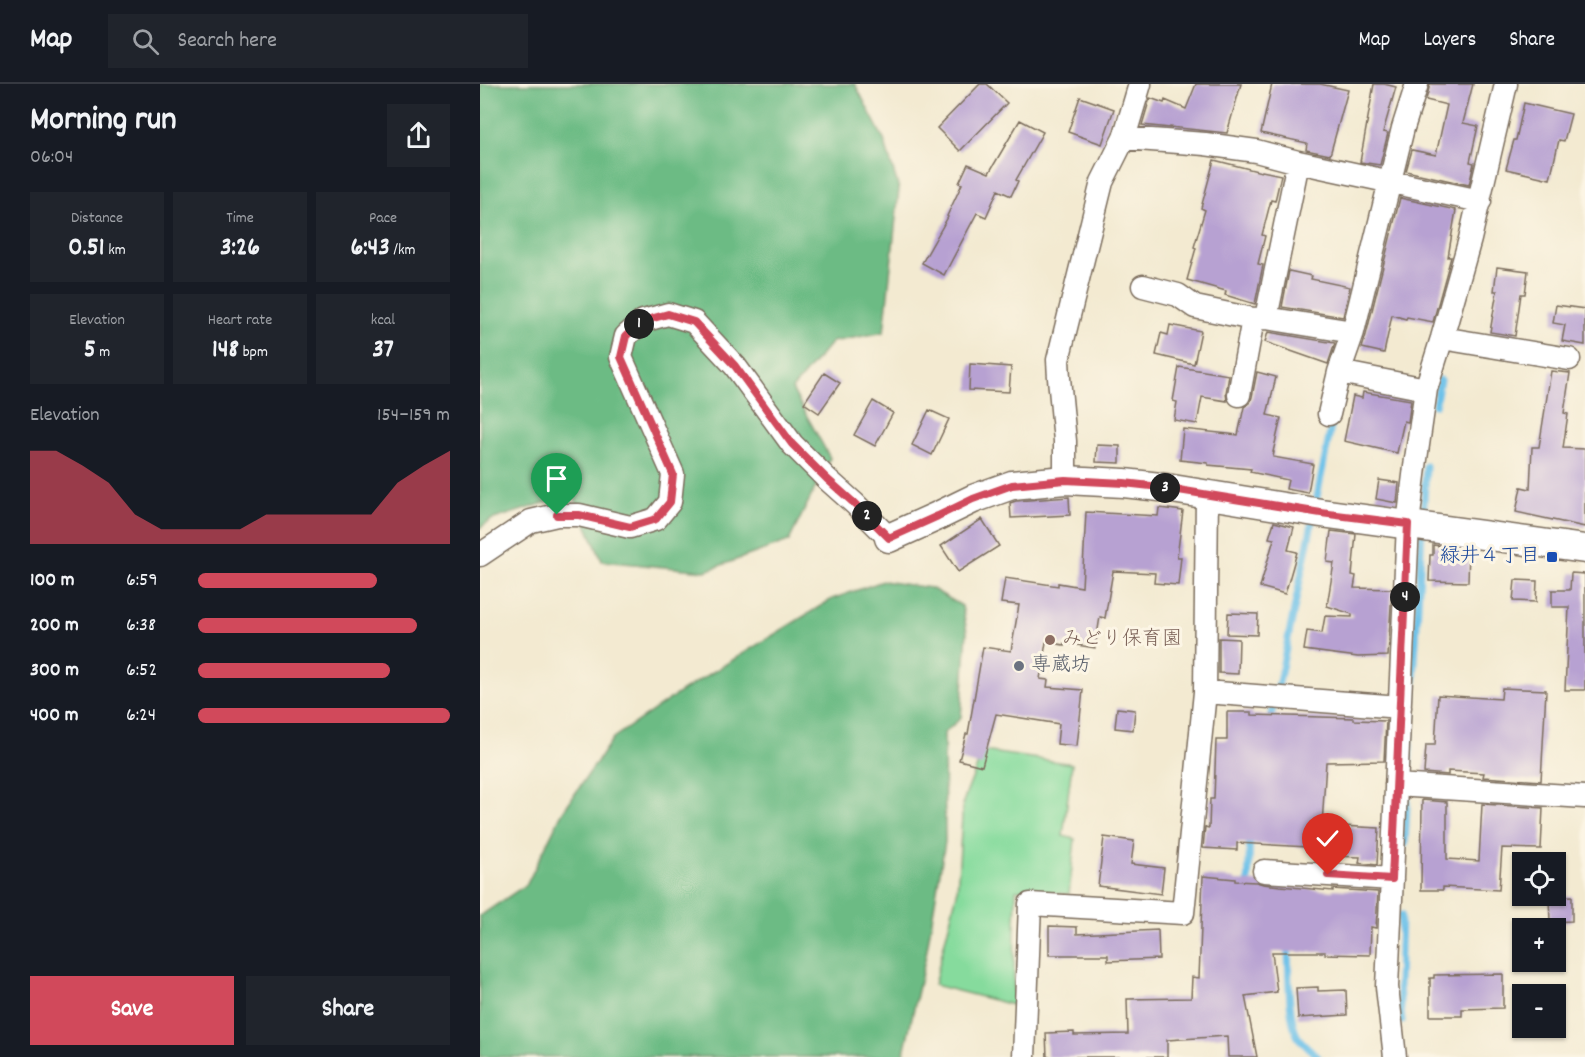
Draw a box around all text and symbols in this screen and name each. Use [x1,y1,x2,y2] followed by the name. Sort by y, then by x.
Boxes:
[108,14,528,68] search box
[30,21,72,61] text: Map
[129,25,162,58] icon: search
[177,26,277,57] text: Search here
[1359,26,1390,56] text: Map
[1423,26,1476,56] text: Layers
[1509,26,1555,56] text: Share
[30,98,177,145] text: Morning run
[387,104,450,167] button: share
[30,144,73,172] text: 06:04
[71,207,123,230] text: Distance
[226,207,254,230] text: Time
[369,207,397,230] text: Pace
[68,230,105,267] text: 0.51
[220,230,260,267] text: 3:26
[350,230,390,267] text: 6:43
[105,239,126,262] text: km
[390,239,416,262] text: /km
[69,309,125,332] text: Elevation
[208,309,272,332] text: Heart rate
[371,309,395,332] text: kcal
[624,309,654,339] pin: 1
[637,312,641,335] text: 1
[84,332,96,369] text: 5
[212,332,239,369] text: 148
[372,332,394,369] text: 37
[96,341,110,364] text: m
[239,341,268,364] text: bpm
[30,402,100,430] text: Elevation
[377,402,450,430] text: 154–159 m
[531,453,582,515] pin
[540,462,573,495] icon: arrive
[1150,473,1180,503] pin: 3
[1161,476,1169,499] text: 3
[852,501,882,531] pin: 2
[864,504,871,527] text: 2
[1440,543,1540,571] place label: 緑井４丁目
[1545,550,1559,564] marker: 緑井４丁目
[30,567,75,595] text: 100 m
[126,567,158,595] text: 6:59
[1390,582,1420,612] pin: 4
[1402,585,1408,608] text: 4
[30,612,79,640] text: 200 m
[126,612,156,640] text: 6:38
[1062,626,1182,654] place label: みどり保育園
[1043,633,1057,647] marker: みどり保育園
[1031,652,1091,680] place label: 専蔵坊
[30,657,79,685] text: 300 m
[126,657,157,685] text: 6:52
[1012,659,1026,673] marker: 専蔵坊
[30,702,78,730] text: 400 m
[126,702,156,730] text: 6:24
[1302,813,1353,875] pin
[1311,822,1344,855] icon: check
[1512,852,1566,1038] map controls
[1512,852,1566,906] button: locate
[1512,918,1566,972] button: +
[30,976,234,1045] button: Save
[246,976,450,1045] button: Share
[1512,984,1566,1038] button: −

